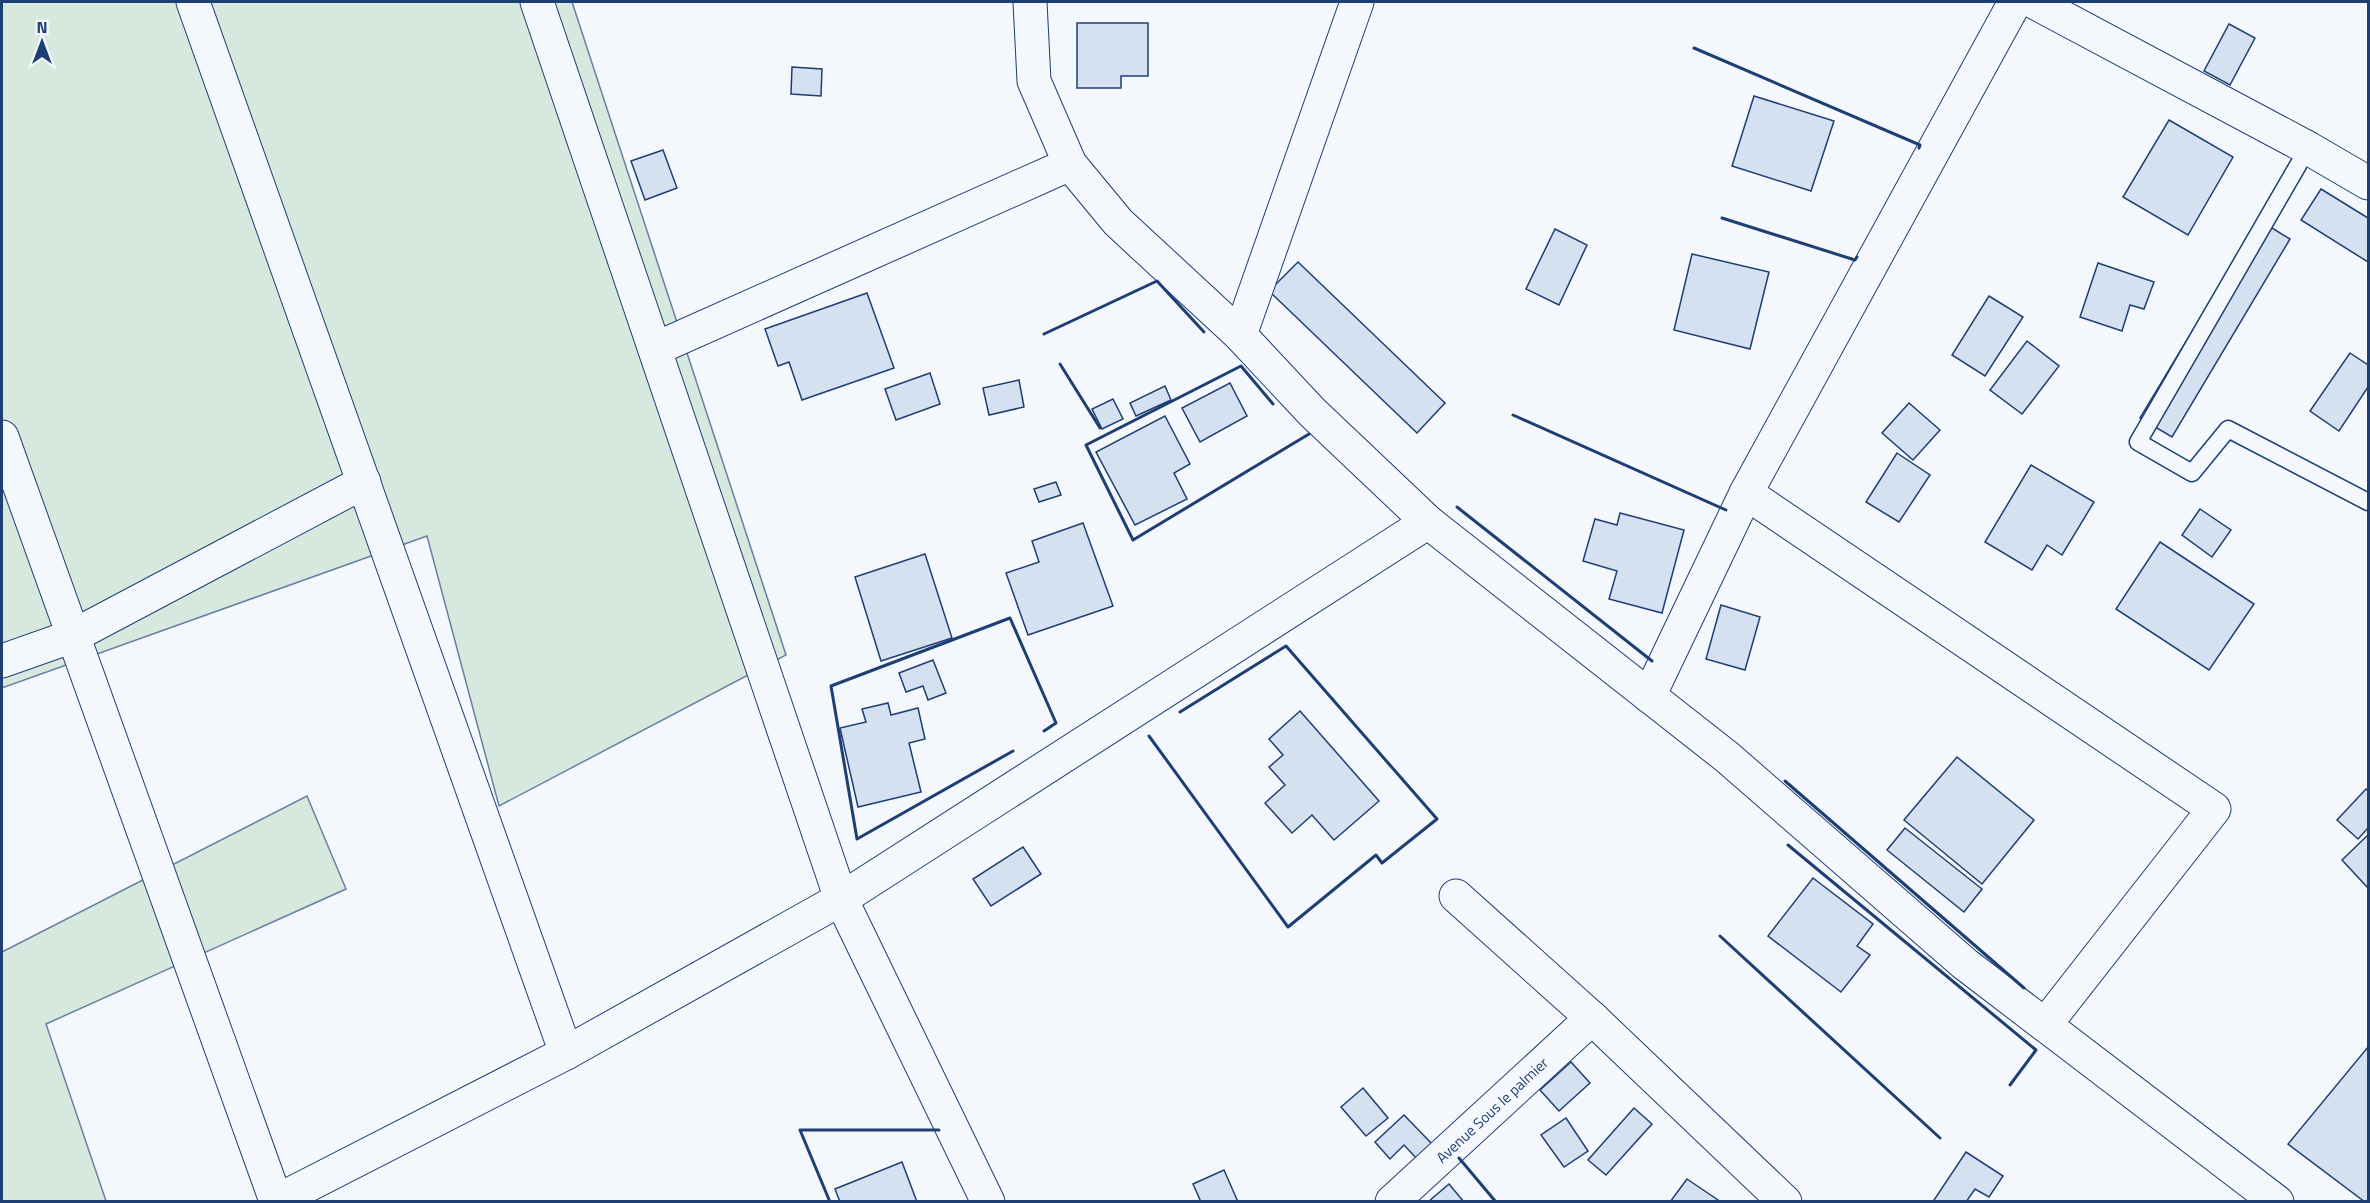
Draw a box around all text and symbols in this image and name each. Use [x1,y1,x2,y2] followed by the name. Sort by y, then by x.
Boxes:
[12,12,72,72] north arrow
[36,15,48,39] text: N
[1431,1052,1553,1168] street label: Avenue Sous le palmier

